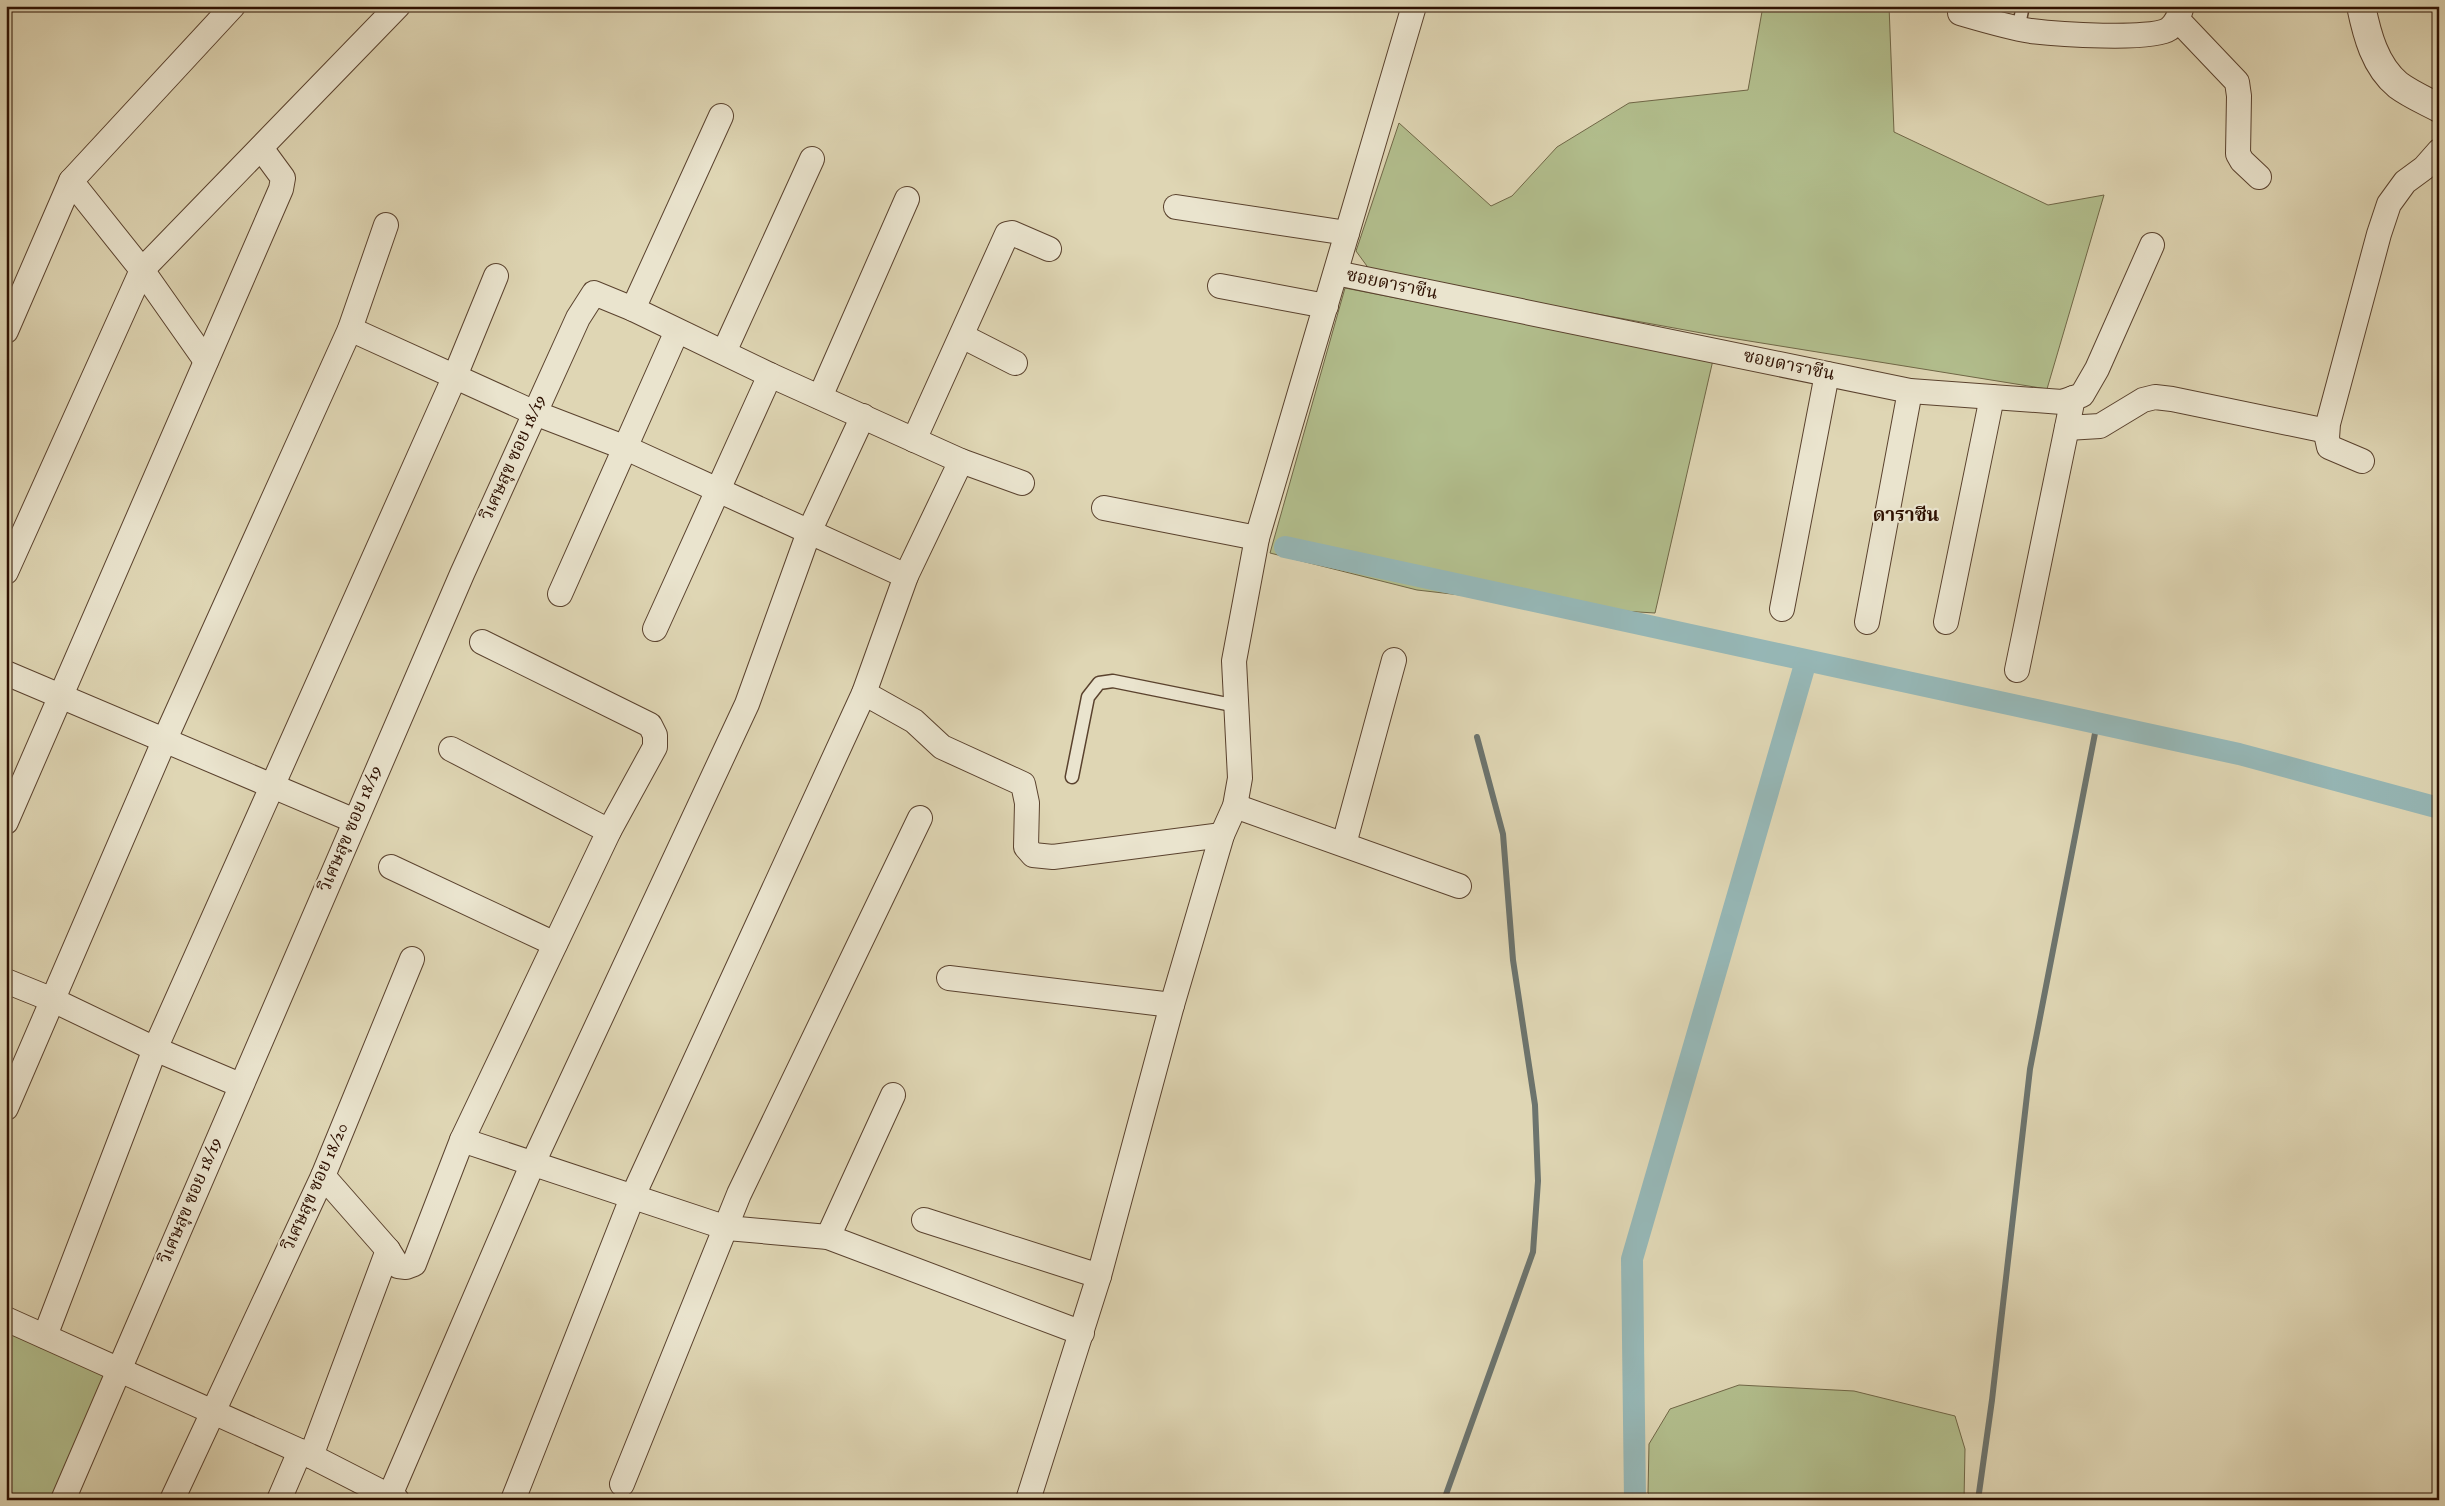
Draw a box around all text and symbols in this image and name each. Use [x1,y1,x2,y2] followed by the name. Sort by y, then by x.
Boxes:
[1344,264,1440,306] street label: ซอยดาราซีน
[1741,345,1837,387] street label: ซอยดาราซีน
[476,392,552,525] street label: วิเศษสุข ซอย 18/19
[1873,504,1940,528] district label: ดาราซีน
[314,762,388,896] street label: วิเศษสุข ซอย 18/19
[277,1119,355,1255] street label: วิเศษสุข ซอย 18/20
[154,1134,228,1268] street label: วิเศษสุข ซอย 18/19

